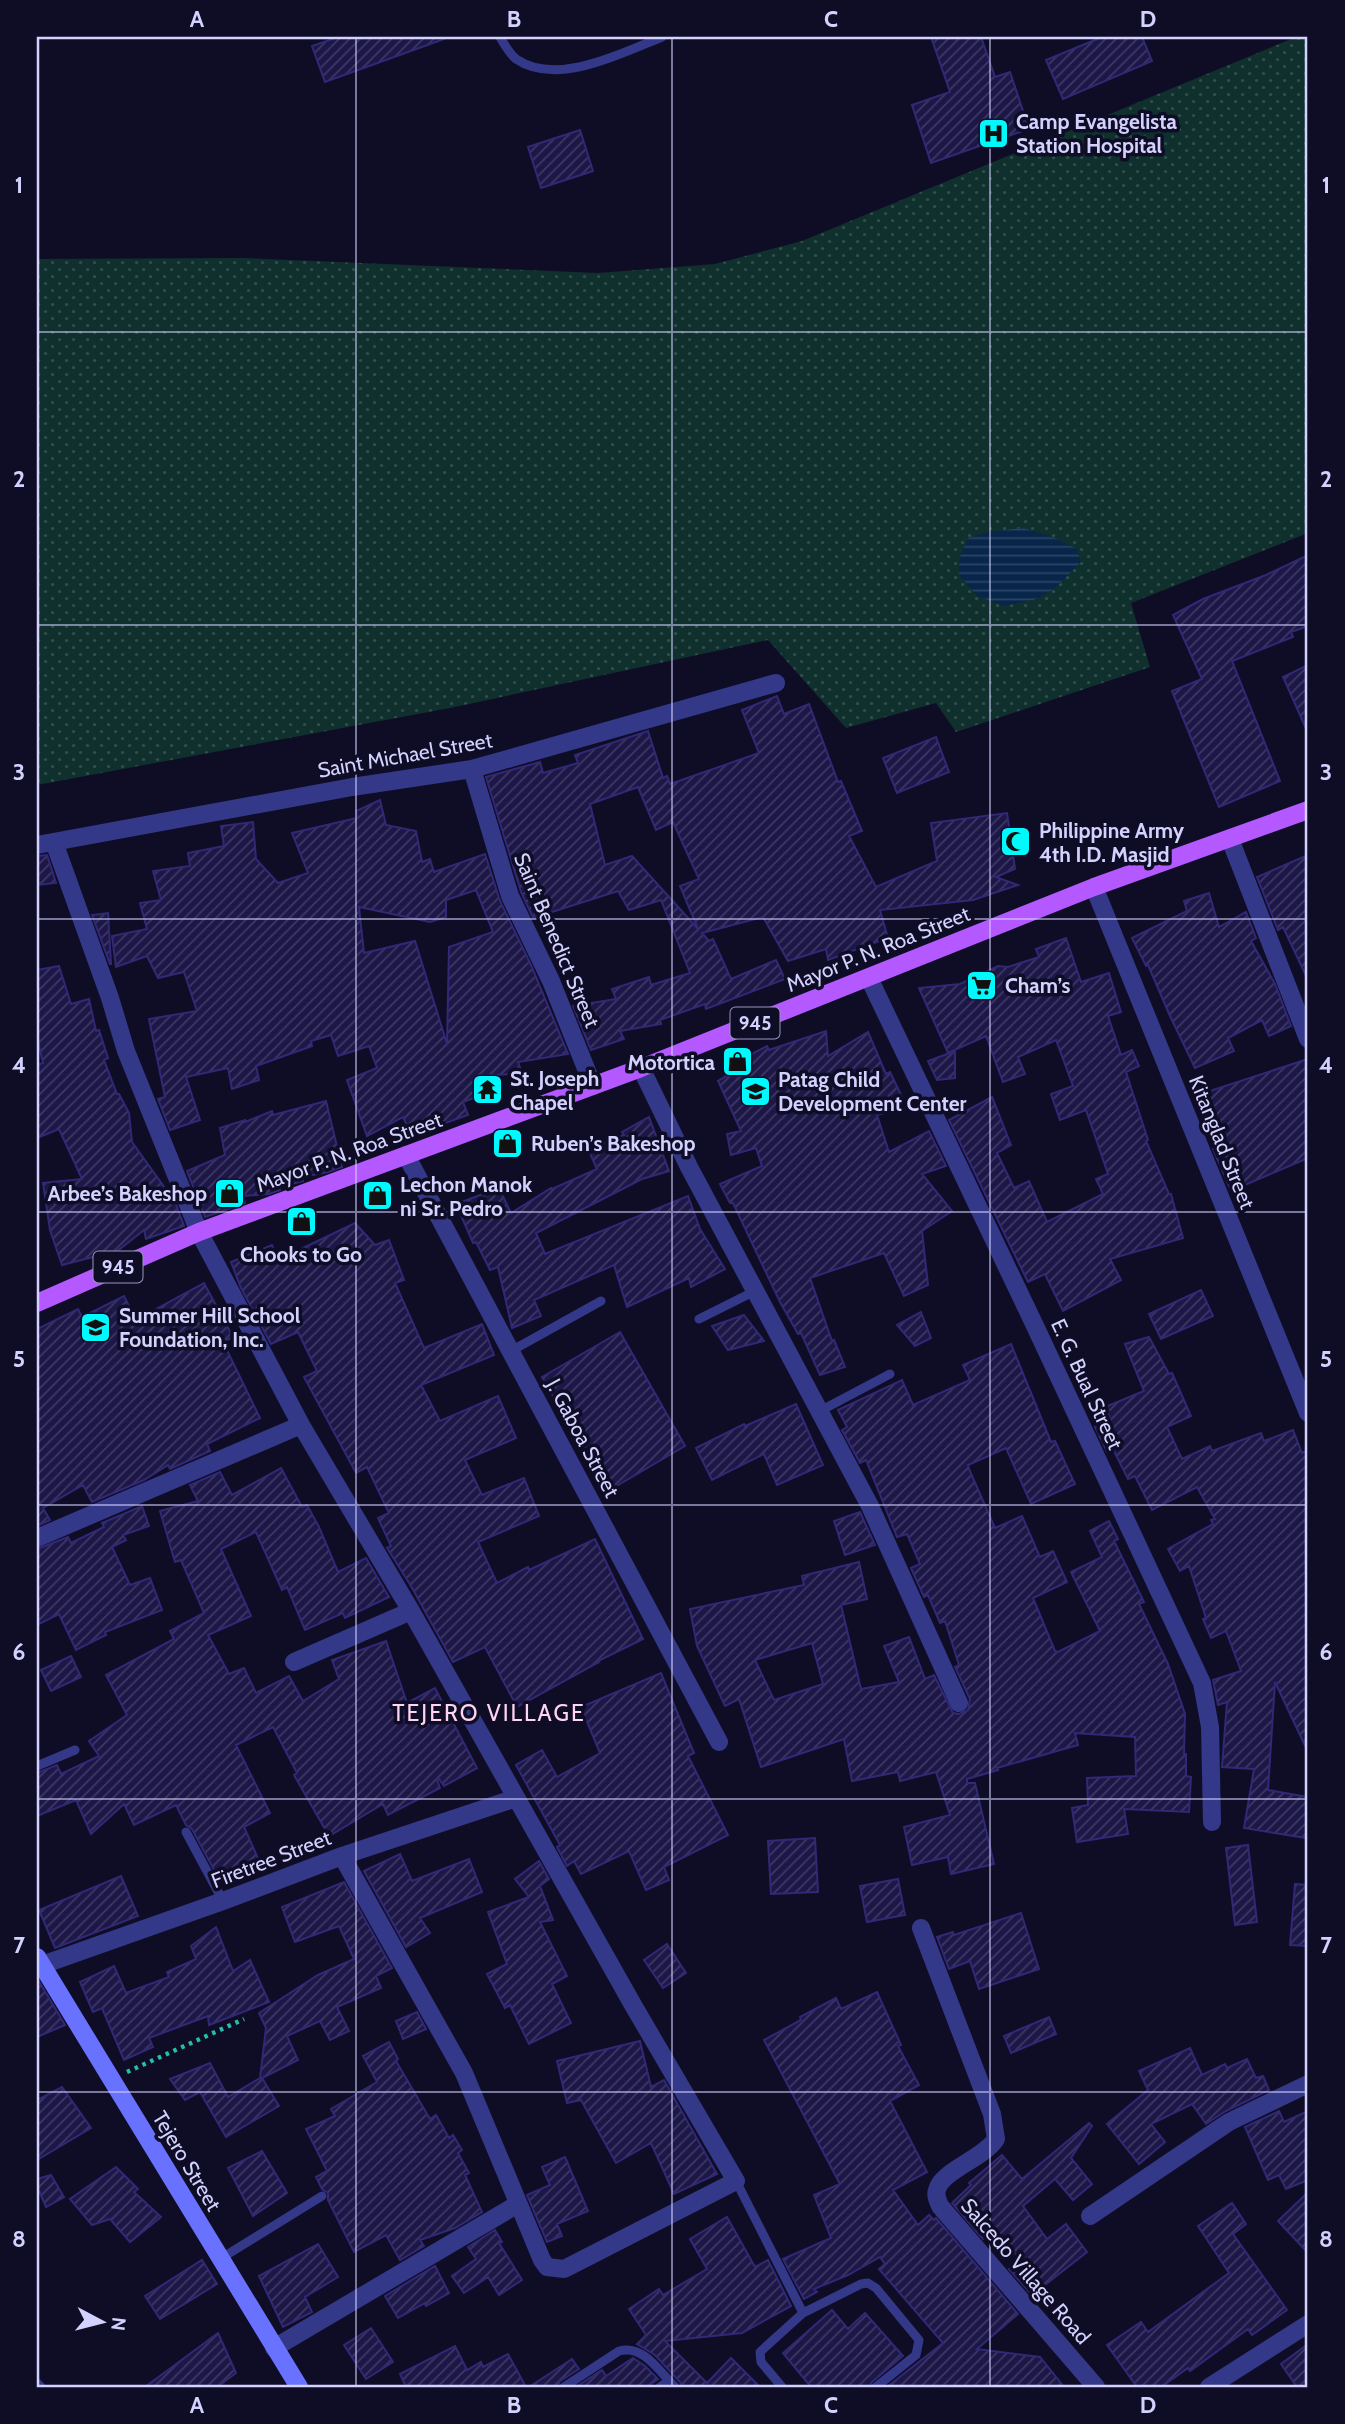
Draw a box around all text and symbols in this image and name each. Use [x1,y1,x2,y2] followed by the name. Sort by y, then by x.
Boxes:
[190,5,205,33] text: A
[507,5,521,33] text: B
[824,5,838,33] text: C
[1140,5,1156,33] text: D
[1016,109,1177,158] place label: Camp Evangelista Station Hospital
[976,116,1010,150] hospital icon: Camp Evangelista Station Hospital
[15,171,23,199] text: 1
[1322,171,1330,199] text: 1
[13,465,25,493] text: 2
[1320,465,1332,493] text: 2
[316,727,494,783] street label: Saint Michael Street
[13,758,25,786] text: 3
[1320,758,1332,786] text: 3
[1039,818,1185,867] place label: Philippine Army 4th I.D. Masjid
[999,825,1033,859] mosque icon: Philippine Army 4th I.D. Masjid
[509,849,605,1031] street label: Saint Benedict Street
[783,901,973,997] street label: Mayor P. N. Roa Street
[965,968,999,1002] supermarket icon: Cham’s
[1005,973,1071,998] place label: Cham’s
[730,1007,780,1038] road number: 945
[721,1045,755,1079] shop icon: Motortica
[628,1050,716,1075] place label: Motortica
[12,1051,26,1079] text: 4
[1319,1051,1333,1079] text: 4
[510,1066,599,1115] place label: St. Joseph Chapel
[778,1067,967,1116] place label: Patag Child Development Center
[1184,1072,1260,1212] street label: Kitanglad Street
[470,1073,504,1107] temple icon: St. Joseph Chapel
[738,1074,772,1108] school or university icon: Patag Child Development Center
[253,1107,445,1197] street label: Mayor P. N. Roa Street
[491,1126,525,1160] shop icon: Ruben’s Bakeshop
[531,1131,696,1156] place label: Ruben’s Bakeshop
[400,1172,533,1221] place label: Lechon Manok ni Sr. Pedro
[213,1176,247,1210] shop icon: Arbee’s Bakeshop
[360,1179,394,1213] shop icon: Lechon Manok ni Sr. Pedro
[48,1181,207,1206] place label: Arbee’s Bakeshop
[284,1205,318,1239] shop icon: Chooks to Go
[240,1242,362,1267] place label: Chooks to Go
[94,1252,142,1282] road number: 945
[119,1303,301,1352] place label: Summer Hill School Foundation, Inc.
[79,1310,113,1344] school or university icon: Summer Hill School Foundation, Inc.
[1046,1315,1128,1453] street label: E. G. Bual Street
[13,1345,25,1373] text: 5
[1320,1345,1332,1373] text: 5
[541,1374,625,1502] street label: J. Gaboa Street
[13,1638,25,1666] text: 6
[1320,1638,1332,1666] text: 6
[392,1699,586,1727] district label: TEJERO VILLAGE
[208,1825,334,1893] street label: Firetree Street
[13,1931,25,1959] text: 7
[1320,1931,1332,1959] text: 7
[147,2107,227,2216] street label: Tejero Street
[956,2193,1096,2349] street label: Salcedo Village Road
[12,2225,26,2253] text: 8
[1319,2225,1333,2253] text: 8
[66,2288,136,2358] north arrow
[106,2316,131,2332] text: N
[190,2391,205,2419] text: A
[507,2391,521,2419] text: B
[824,2391,838,2419] text: C
[1140,2391,1156,2419] text: D

